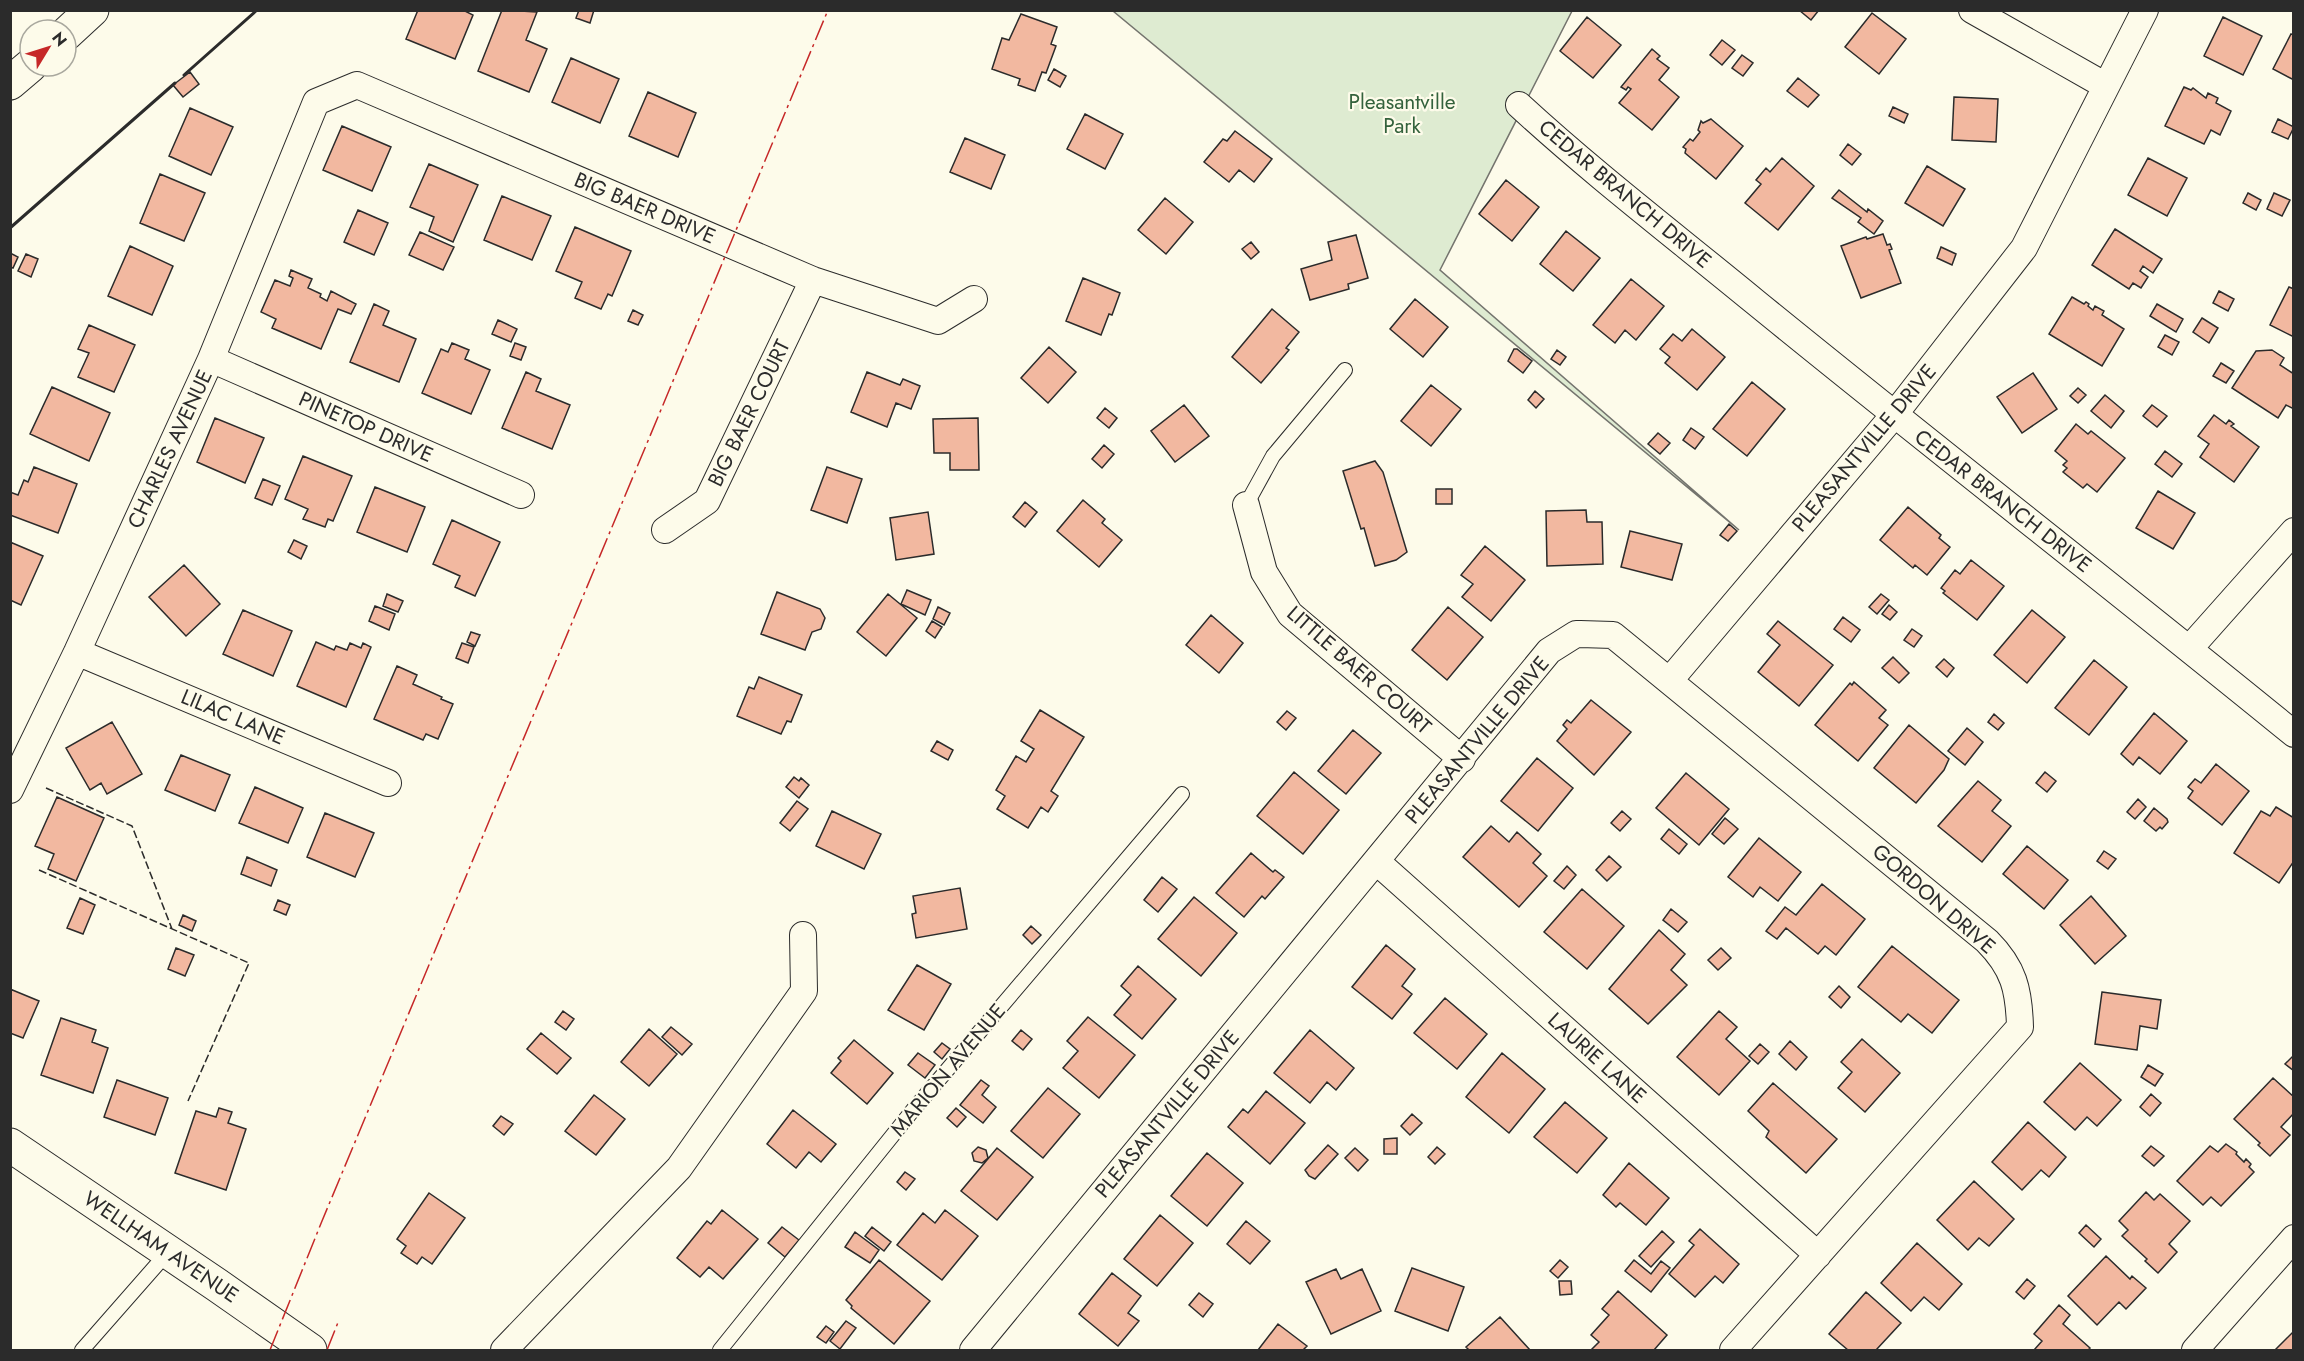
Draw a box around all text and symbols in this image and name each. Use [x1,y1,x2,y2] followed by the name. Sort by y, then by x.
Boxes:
[18,18,78,78] north arrow
[46,27,72,51] text: N
[1348,87,1456,141] park label: Pleasantville Park
[1532,113,1718,275] street label: CEDAR BRANCH DRIVE
[570,165,720,251] street label: BIG BAER DRIVE
[700,334,798,491] street label: BIG BAER COURT
[1785,358,1943,538] street label: PLEASANTVILLE DRIVE
[120,365,220,533] street label: CHARLES AVENUE
[294,384,438,470] street label: PINETOP DRIVE
[1908,422,2098,580] street label: CEDAR BRANCH DRIVE
[1280,599,1438,741] street label: LITTLE BAER COURT
[1398,650,1556,830] street label: PLEASANTVILLE DRIVE
[176,682,290,752] street label: LILAC LANE
[1866,837,2002,961] street label: GORDON DRIVE
[883,997,1013,1143] street label: MARION AVENUE
[1541,1005,1653,1111] street label: LAURIE LANE
[1088,1024,1246,1204] street label: PLEASANTVILLE DRIVE
[77,1184,245,1310] street label: WELLHAM AVENUE

